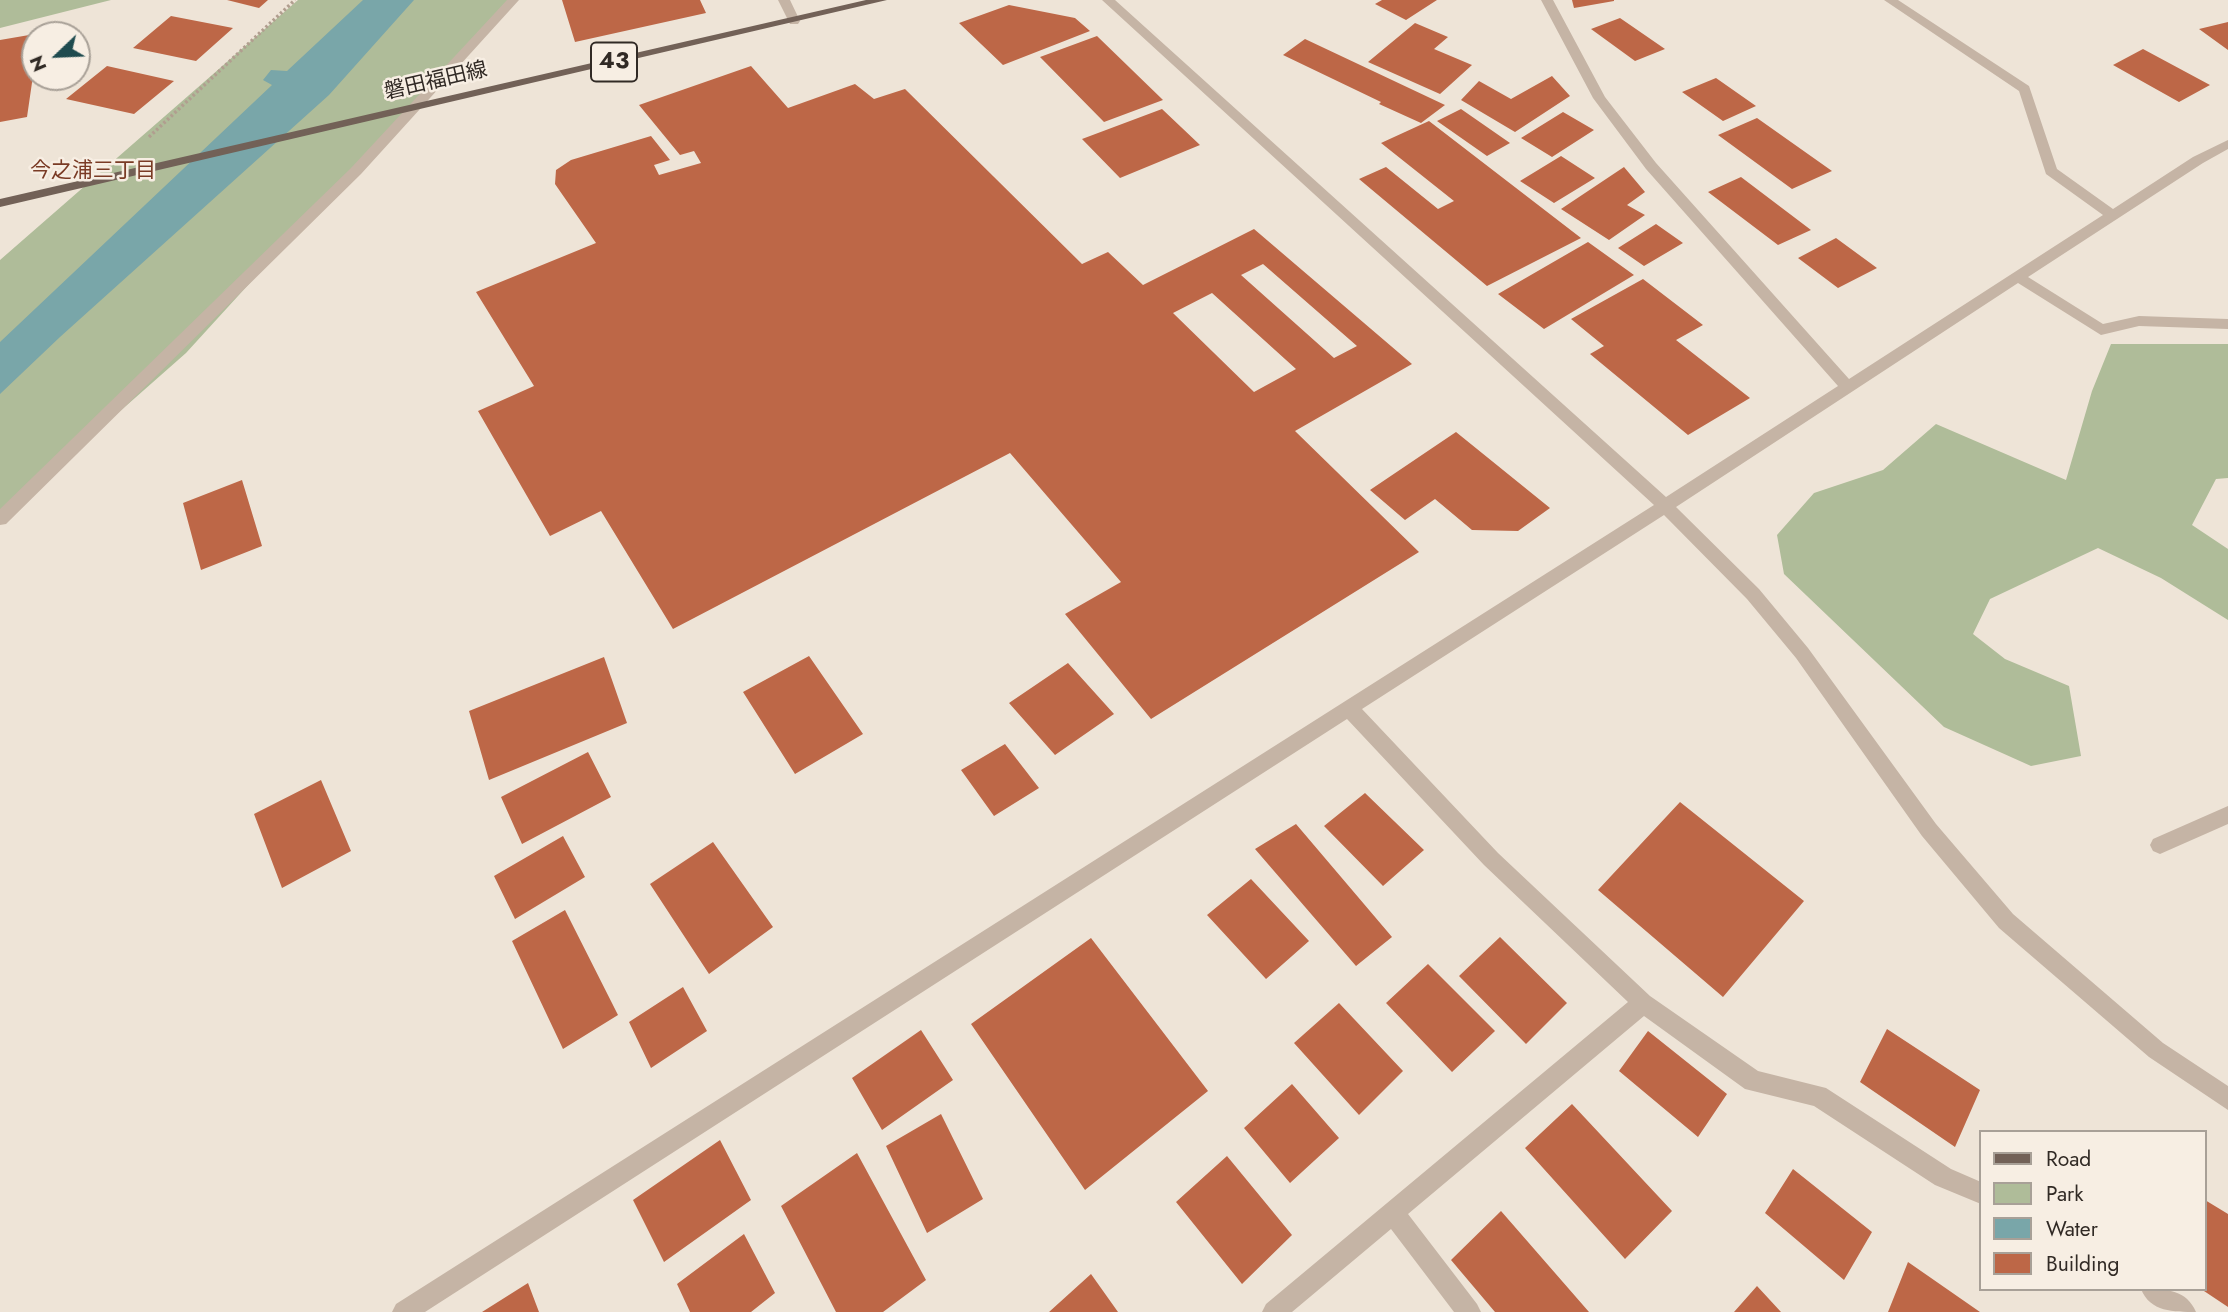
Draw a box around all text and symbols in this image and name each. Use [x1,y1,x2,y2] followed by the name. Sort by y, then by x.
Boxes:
[21,21,91,91] north arrow
[591,43,637,82] road number: 43
[23,51,53,76] text: N
[382,58,490,106] street label: 磐田福田線
[30,159,156,185] district label: 今之浦三丁目
[1980,1130,2207,1291] legend
[2046,1144,2091,1174] text: Road
[2046,1179,2083,1209] text: Park
[2046,1214,2098,1244] text: Water
[2046,1249,2119,1279] text: Building

